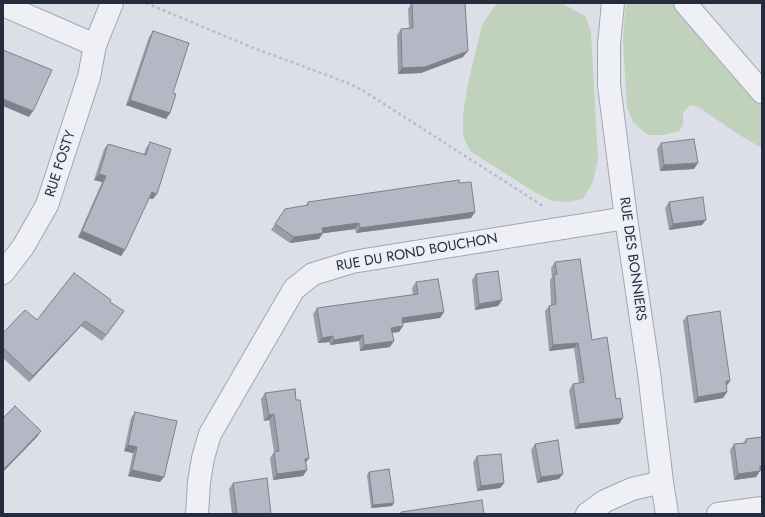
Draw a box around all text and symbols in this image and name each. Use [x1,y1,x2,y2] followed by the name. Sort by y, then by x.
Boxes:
[42,129,80,199] street label: RUE FOSTY
[615,196,649,322] street label: RUE DES BONNIERS
[335,231,499,275] street label: RUE DU ROND BOUCHON

